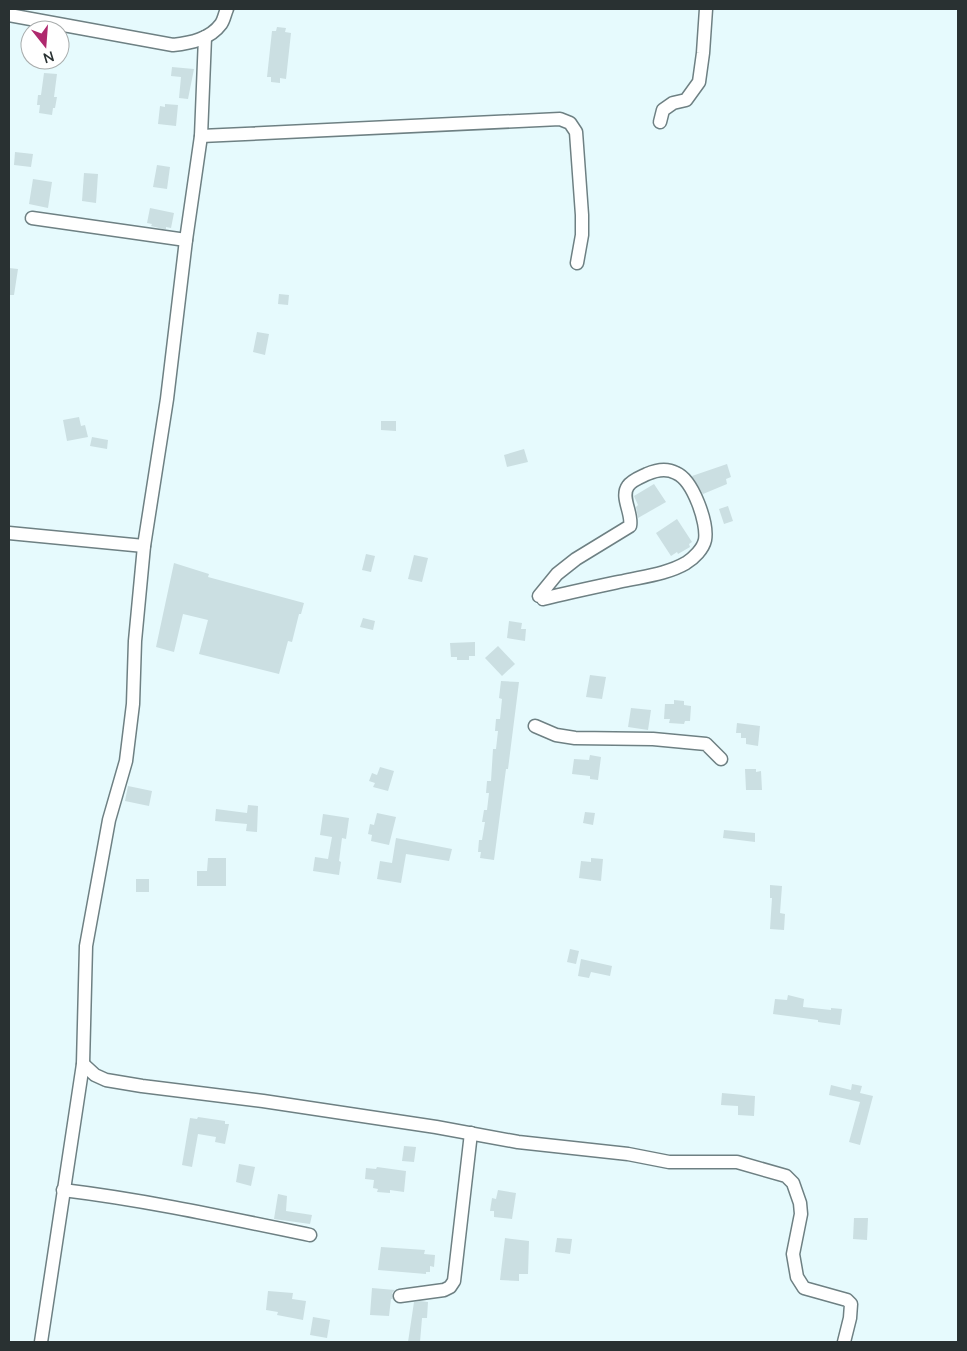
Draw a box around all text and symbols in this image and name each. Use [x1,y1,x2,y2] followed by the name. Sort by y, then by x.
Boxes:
[20,20,70,70] north arrow
[41,46,56,68] text: N

